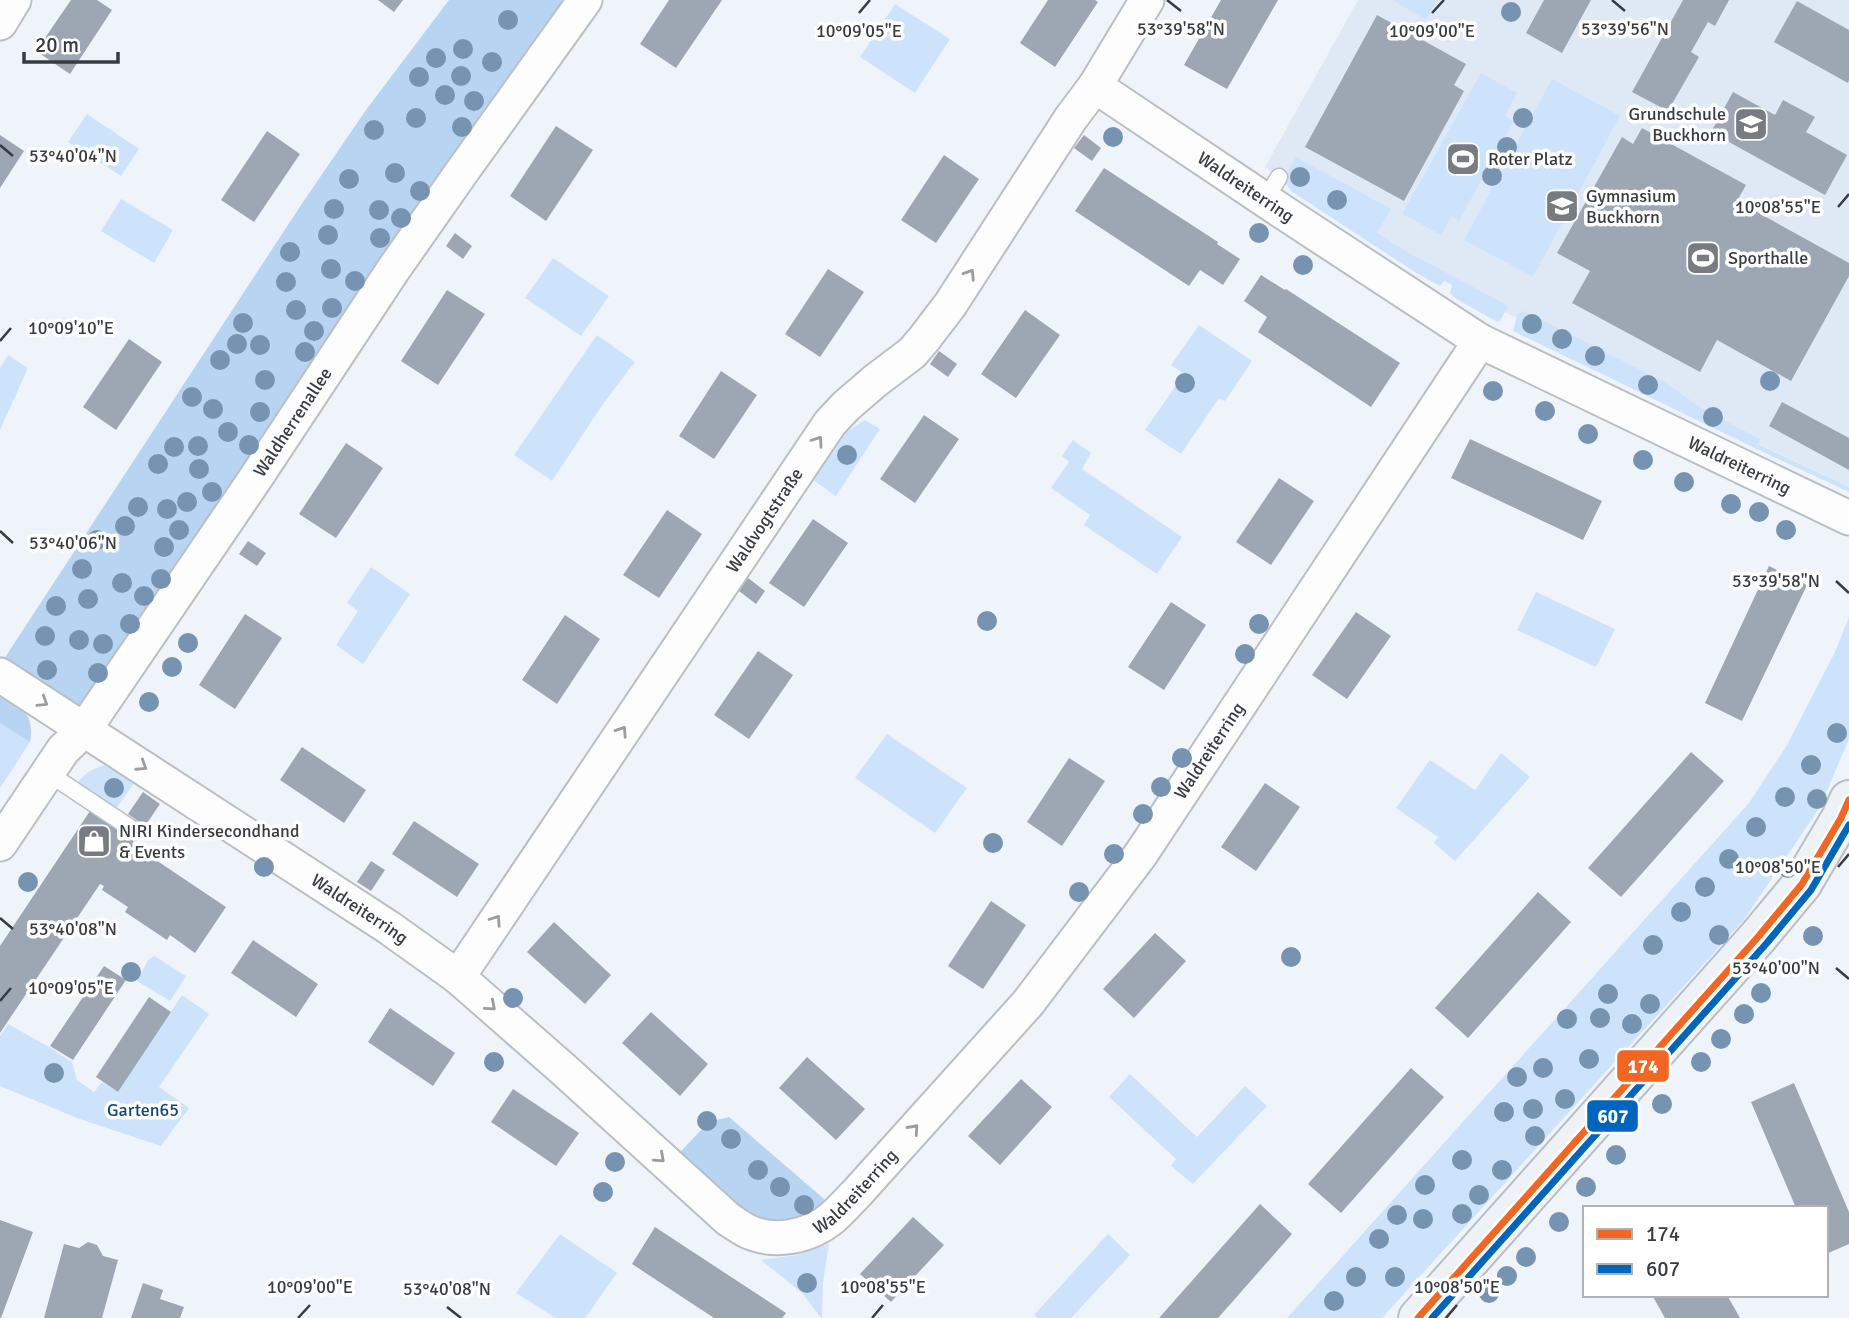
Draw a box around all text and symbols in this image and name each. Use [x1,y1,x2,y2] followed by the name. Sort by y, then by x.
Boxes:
[1137,18,1225,40] text: 53°39'58"N
[1581,18,1669,40] text: 53°39'56"N
[816,20,902,42] text: 10°09'05"E
[1389,20,1475,42] text: 10°09'00"E
[24,21,119,65] scale bar
[35,32,79,58] text: 20 m
[1628,103,1726,146] place label: Grundschule Buckhorn
[1732,105,1770,143] school or university icon: Grundschule Buckhorn
[1444,140,1482,178] sports icon: Roter Platz
[29,145,117,167] text: 53°40'04"N
[1193,147,1298,227] street label: Waldreiterring
[1488,148,1573,170] place label: Roter Platz
[1586,185,1676,228] place label: Gymnasium Buckhorn
[1543,187,1581,225] school or university icon: Gymnasium Buckhorn
[1735,196,1821,218] text: 10°08'55"E
[1684,239,1722,277] sports icon: Sporthalle
[1728,247,1808,269] place label: Sporthalle
[962,269,975,282] one-way arrow
[28,317,114,339] text: 10°09'10"E
[248,363,337,481] street label: Waldherrenallee
[1684,431,1794,499] street label: Waldreiterring
[810,436,822,449] one-way arrow
[722,464,808,577] street label: Waldvogtstraße
[29,532,117,554] text: 53°40'06"N
[1732,570,1820,592] text: 53°39'58"N
[35,693,48,706] one-way arrow
[1169,698,1249,803] street label: Waldreiterring
[614,726,626,739] one-way arrow
[134,758,147,771] one-way arrow
[119,820,299,863] place label: NIRI Kindersecondhand & Events
[75,822,113,860] shop icon: NIRI Kindersecondhand & Events
[1735,856,1821,878] text: 10°08'50"E
[307,869,412,949] street label: Waldreiterring
[488,915,501,928] one-way arrow
[29,918,117,940] text: 53°40'08"N
[1732,957,1820,979] text: 53°40'00"N
[28,977,114,999] text: 10°09'05"E
[483,998,496,1010] one-way arrow
[1616,1049,1670,1083] line badge: 174
[1628,1055,1658,1079] text: 174
[107,1099,179,1121] park label: Garten65
[1586,1099,1639,1133] line badge: 607
[1598,1105,1628,1129] text: 607
[906,1124,918,1137] one-way arrow
[809,1145,902,1239] street label: Waldreiterring
[652,1149,665,1162] one-way arrow
[1583,1206,1828,1297] legend
[1646,1221,1680,1247] text: 174
[1646,1256,1680,1282] text: 607
[267,1276,353,1298] text: 10°09'00"E
[840,1276,926,1298] text: 10°08'55"E
[1414,1276,1500,1298] text: 10°08'50"E
[403,1278,491,1300] text: 53°40'08"N

